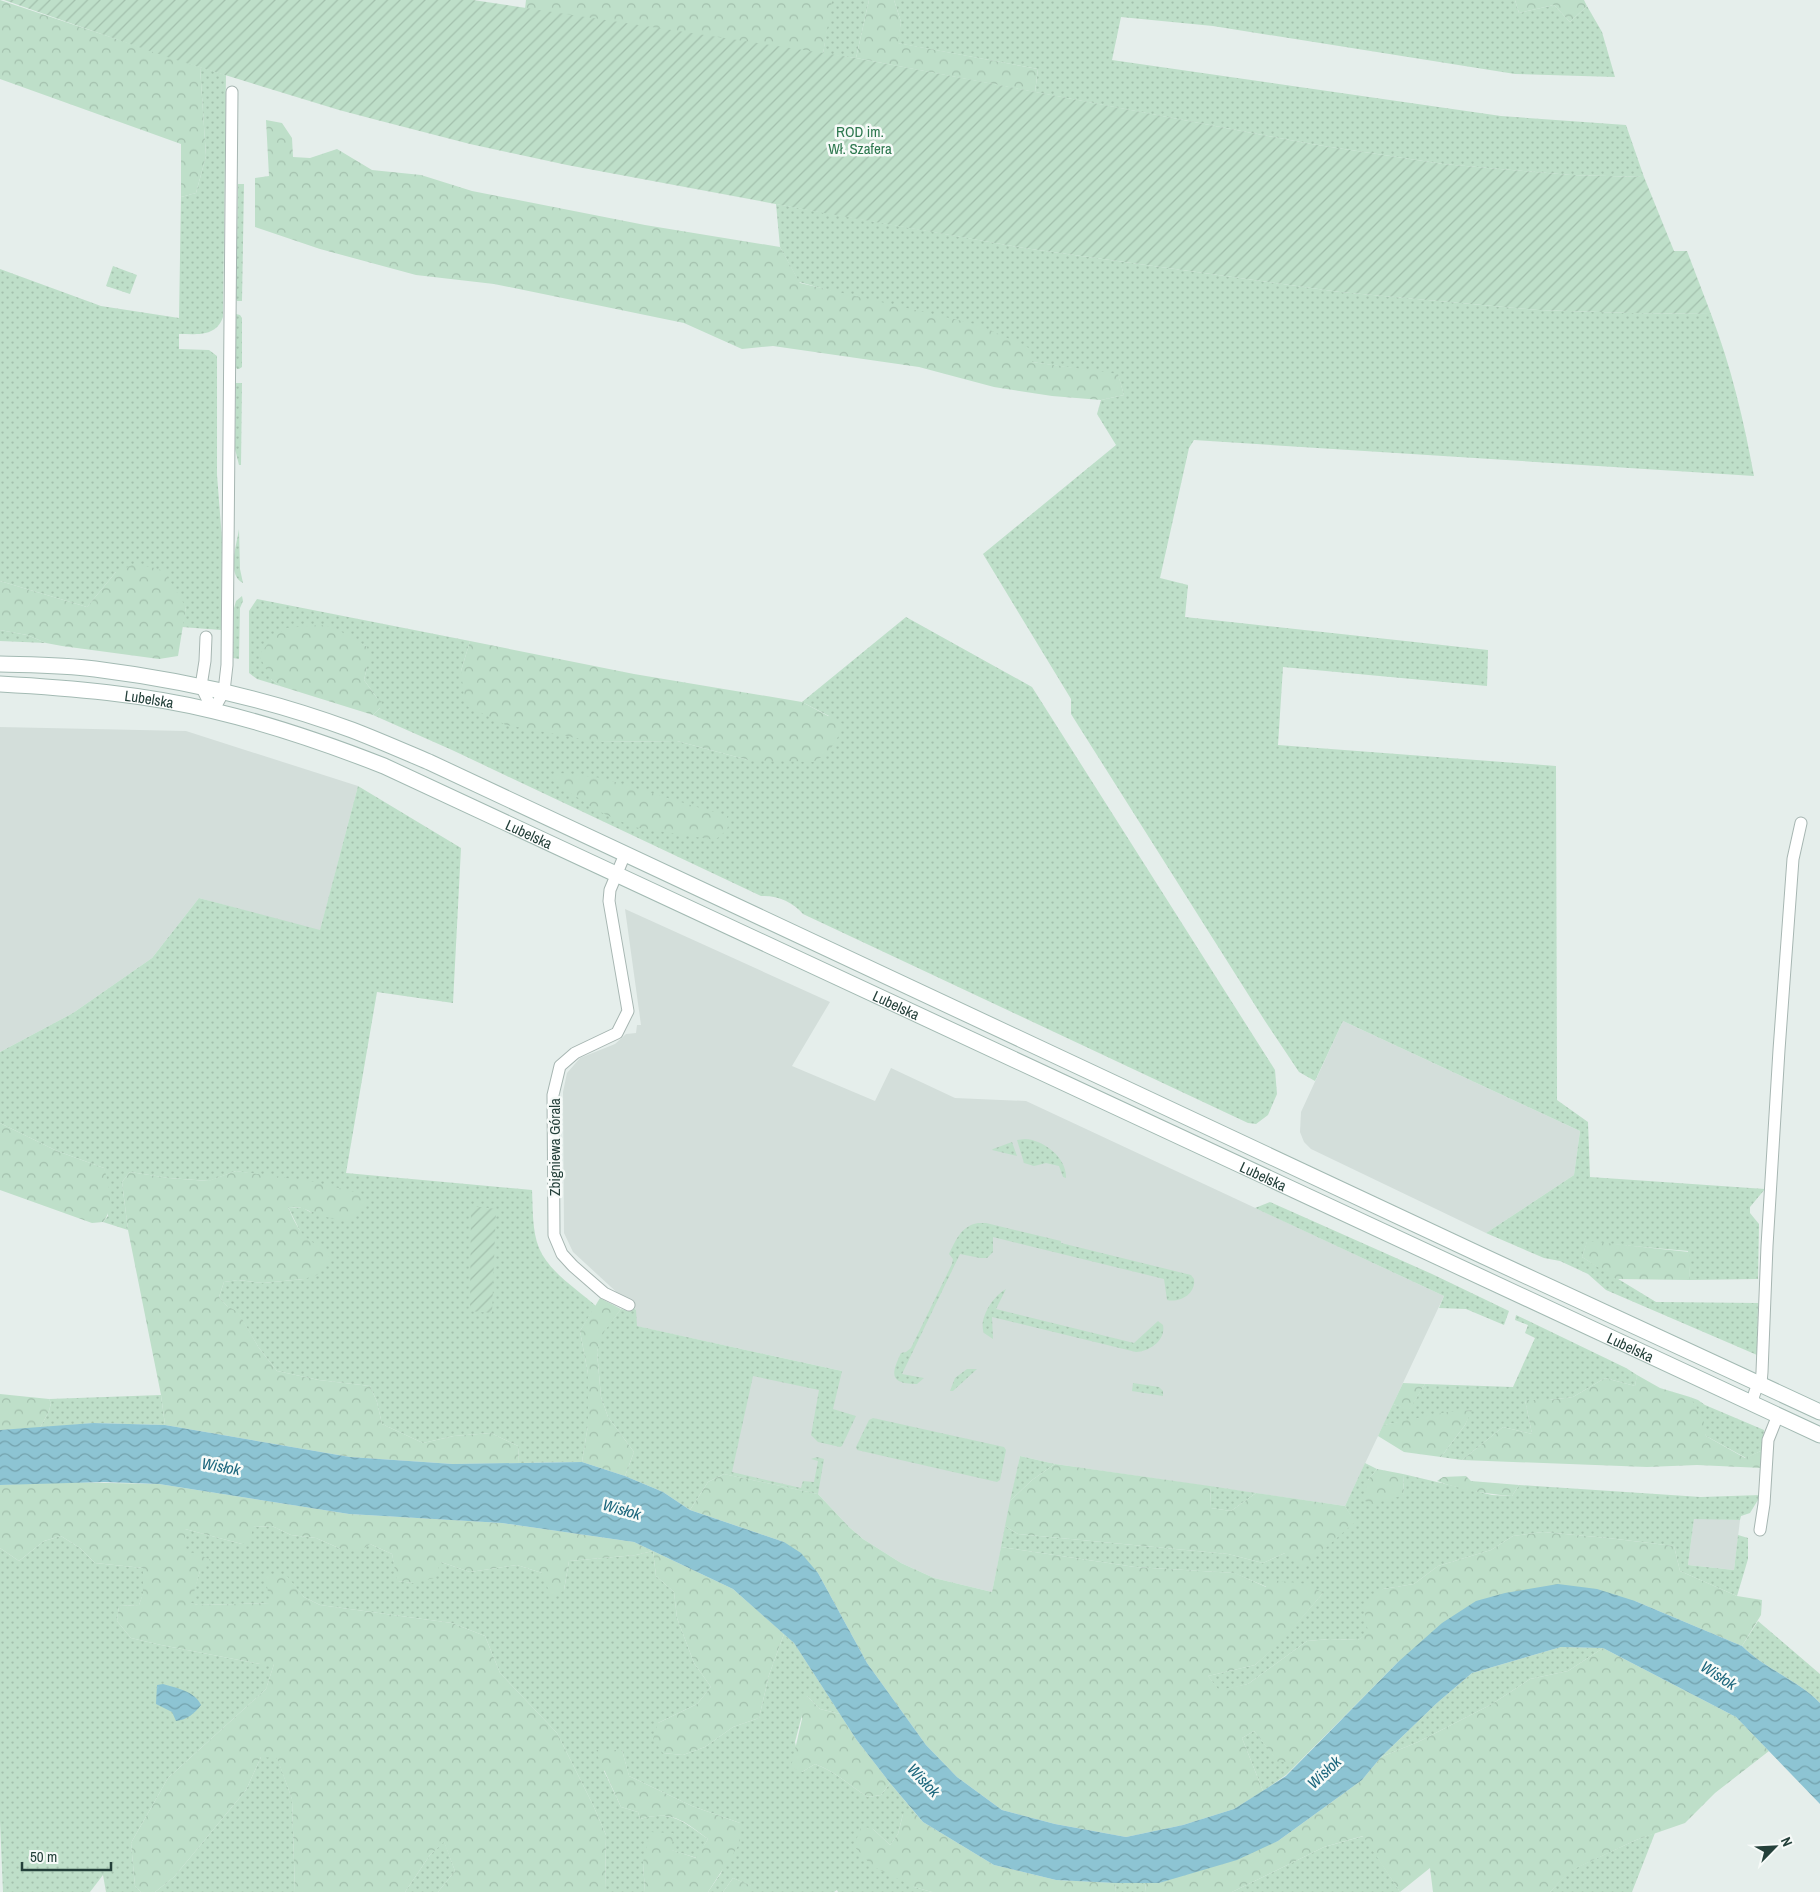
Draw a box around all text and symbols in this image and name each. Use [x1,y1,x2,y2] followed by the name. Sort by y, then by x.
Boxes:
[828,121,892,159] park label: ROD im. Wł. Szafera
[123,684,176,713] street label: Lubelska
[502,814,556,854] street label: Lubelska
[870,985,923,1025] street label: Lubelska
[544,1098,565,1196] street label: Zbigniewa Górala
[1237,1156,1290,1196] street label: Lubelska
[1604,1327,1657,1367] street label: Lubelska
[200,1452,243,1480] water label: Wisłok
[600,1493,644,1525] water label: Wisłok
[1697,1655,1742,1695] water label: Wisłok
[1302,1750,1346,1793] water label: Wisłok
[903,1758,946,1802] water label: Wisłok
[1750,1822,1800,1872] north arrow
[1777,1834,1797,1849] text: N
[22,1840,111,1872] scale bar
[30,1846,57,1867] text: 50 m

